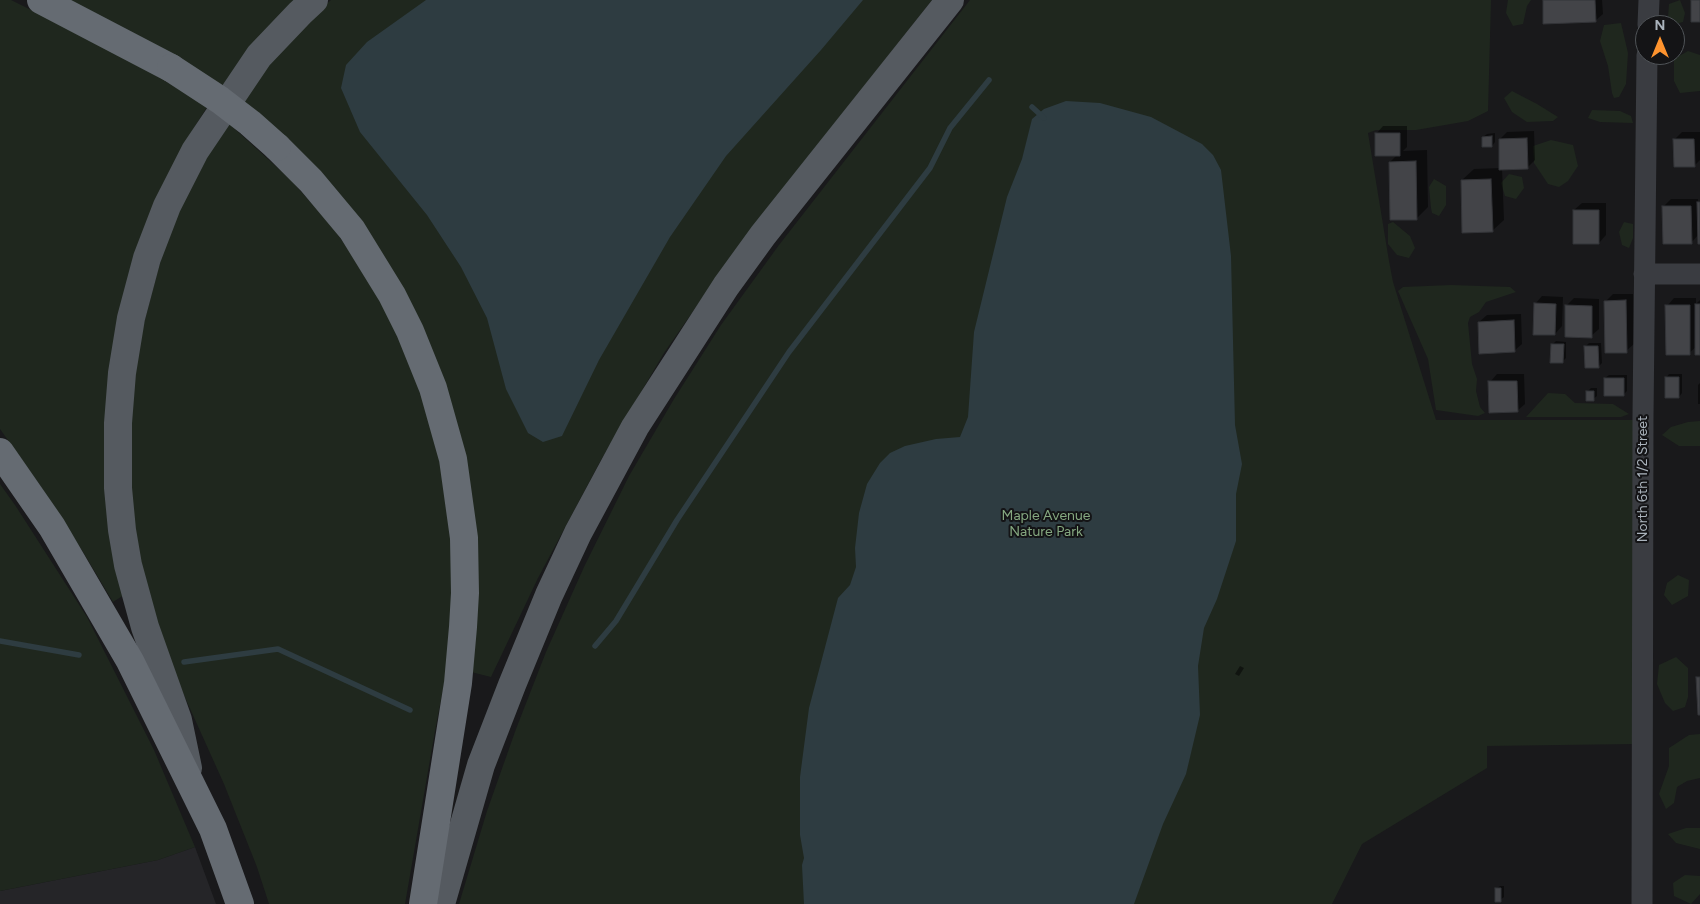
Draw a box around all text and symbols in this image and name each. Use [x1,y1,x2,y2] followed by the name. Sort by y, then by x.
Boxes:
[1635,15,1685,65] north arrow
[1655,17,1665,34] text: N
[1635,416,1651,542] street label: North 6th 1/2 Street
[1002,508,1090,540] park label: Maple Avenue Nature Park

